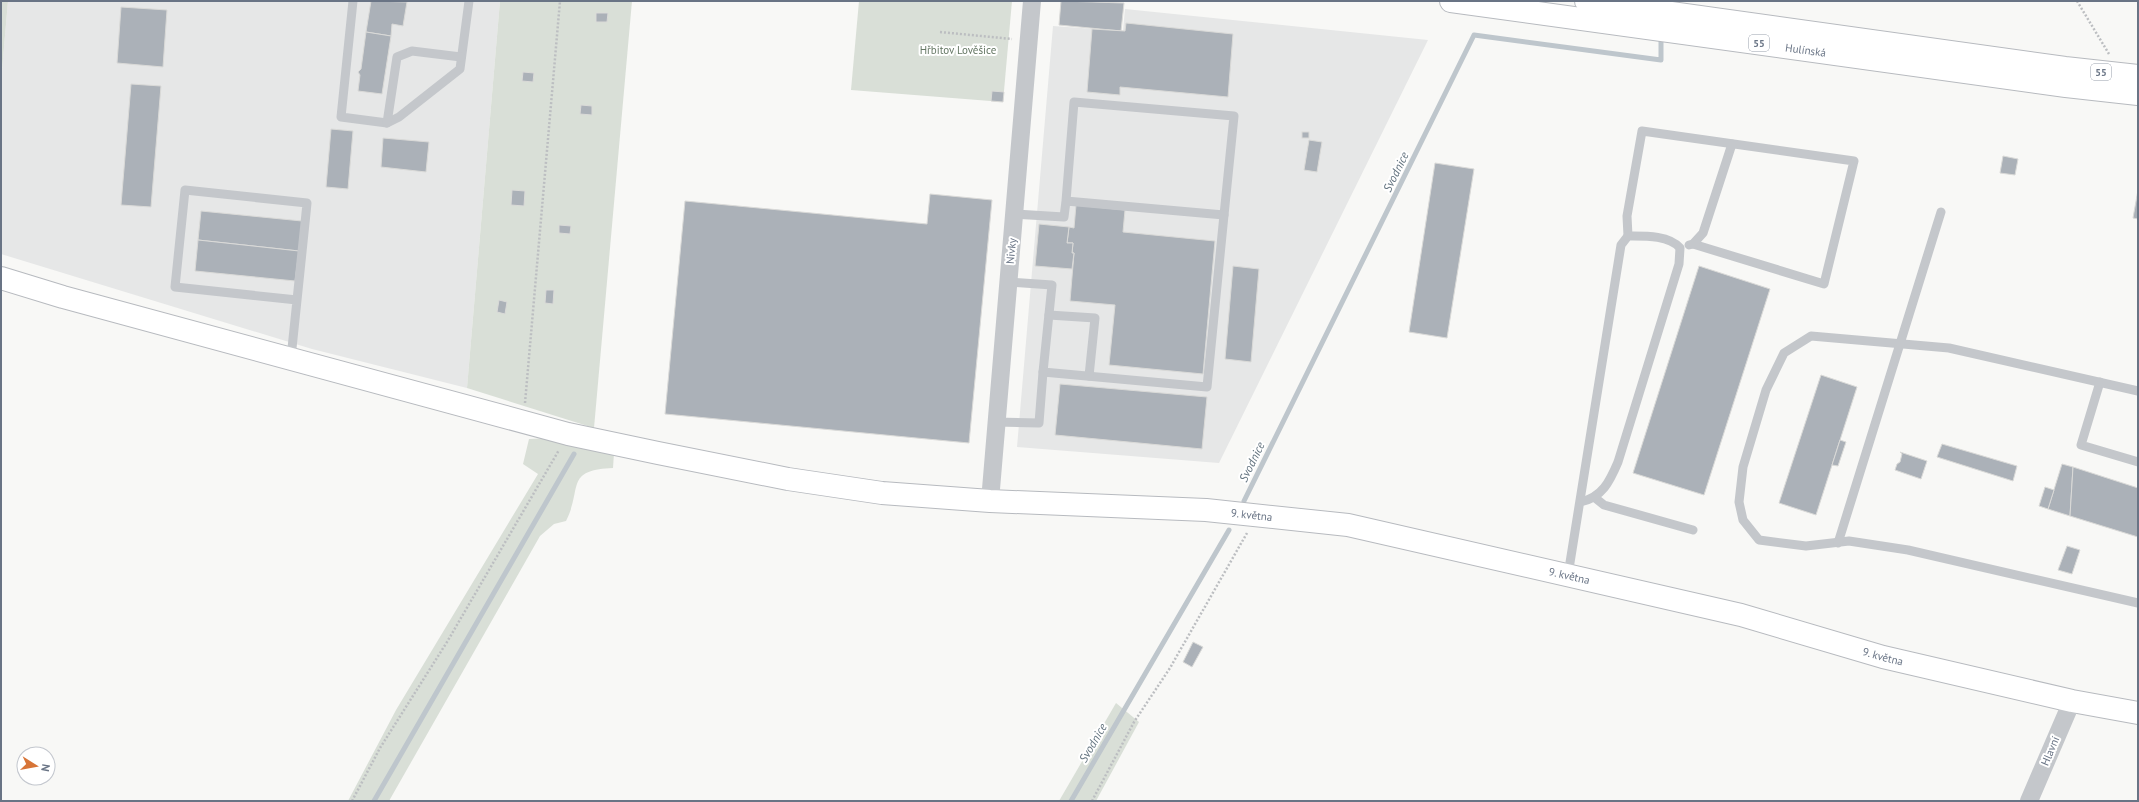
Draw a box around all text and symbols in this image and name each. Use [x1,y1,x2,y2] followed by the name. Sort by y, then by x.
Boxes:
[1749,35,1769,51] road number: 55
[1784,40,1827,60] street label: Hulínská
[920,43,997,57] park label: Hřbitov Lověšice
[2091,64,2111,80] road number: 55
[1379,149,1412,194] water label: Svodnice
[1003,237,1019,265] street label: Nivky
[1235,439,1268,484] water label: Svodnice
[1230,506,1273,524] street label: 9. května
[1547,564,1591,587] street label: 9. května
[1861,644,1905,668] street label: 9. května
[1075,720,1110,765] water label: Svodnice
[2038,734,2062,768] street label: Hlavní
[16,746,56,786] north arrow
[38,763,53,773] text: N

